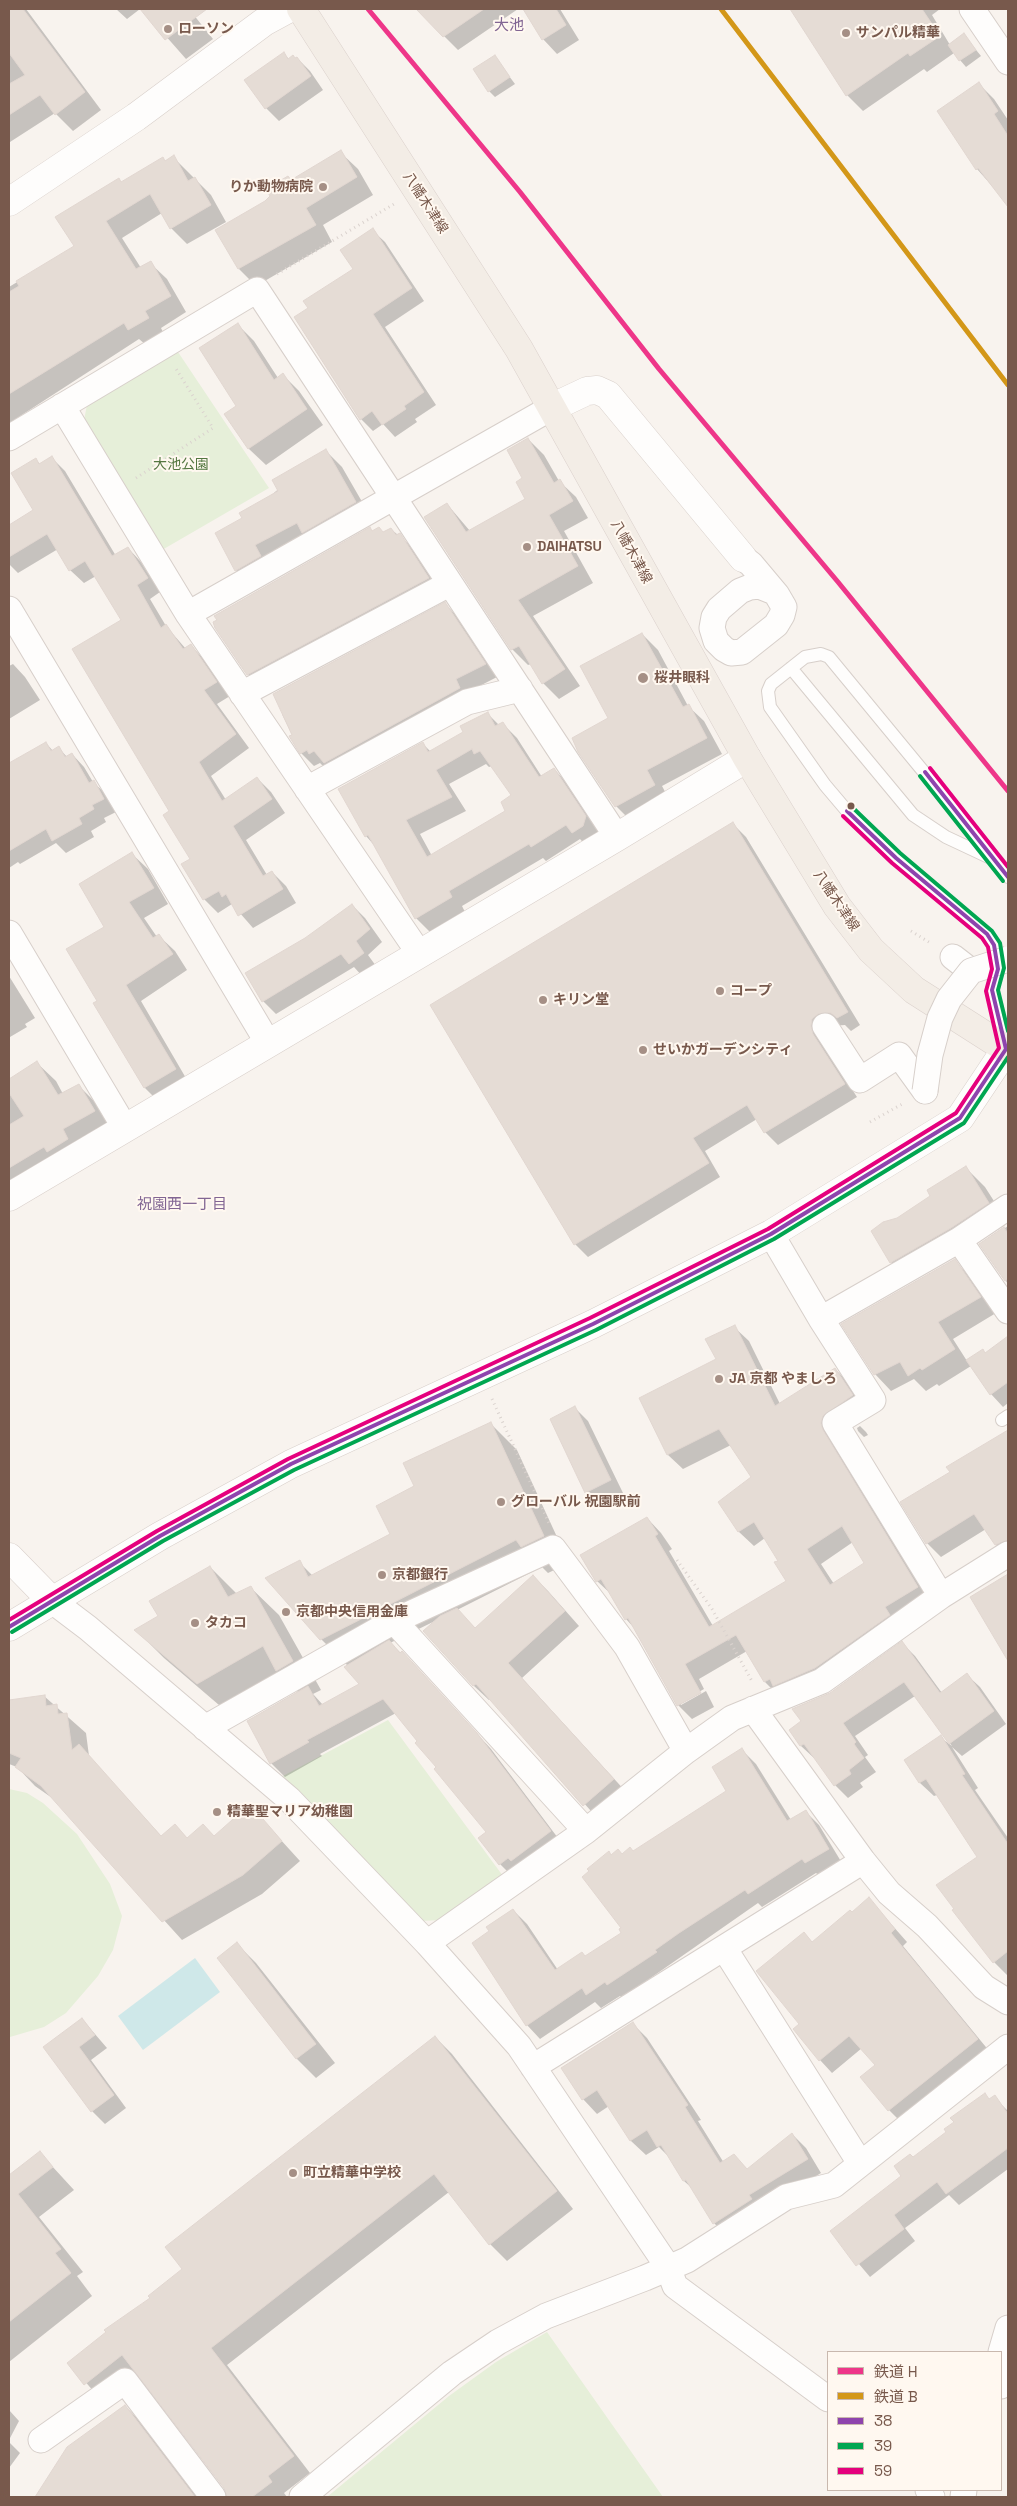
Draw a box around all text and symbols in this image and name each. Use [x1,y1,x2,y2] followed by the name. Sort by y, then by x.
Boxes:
[494,17,524,35] district label: 大池
[178,21,234,37] place label: ローソン
[162,23,174,35] marker: ローソン
[856,25,940,41] place label: サンパル精華
[840,27,852,39] marker: サンパル精華
[399,169,451,237] street label: 八幡木津線
[229,179,313,195] place label: りか動物病院
[317,181,329,193] marker: りか動物病院
[153,457,209,473] park label: 大池公園
[607,517,655,587] street label: 八幡木津線
[537,539,602,555] place label: DAIHATSU
[521,541,533,553] marker: DAIHATSU
[654,670,710,686] place label: 桜井眼科
[636,671,650,685] marker: 桜井眼科
[846,801,856,811] unlabelled marker
[809,867,863,935] street label: 八幡木津線
[730,983,772,999] place label: コープ
[714,985,726,997] marker: コープ
[553,992,609,1008] place label: キリン堂
[537,994,549,1006] marker: キリン堂
[653,1042,793,1058] place label: せいかガーデンシティ
[637,1044,649,1056] marker: せいかガーデンシティ
[137,1196,227,1214] district label: 祝園西一丁目
[729,1371,837,1387] place label: JA 京都 やましろ
[713,1373,725,1385] marker: JA 京都 やましろ
[511,1494,641,1510] place label: グローバル 祝園駅前
[495,1496,507,1508] marker: グローバル 祝園駅前
[392,1567,448,1583] place label: 京都銀行
[376,1569,388,1581] marker: 京都銀行
[296,1604,408,1620] place label: 京都中央信用金庫
[280,1606,292,1618] marker: 京都中央信用金庫
[205,1615,247,1631] place label: タカコ
[189,1617,201,1629] marker: タカコ
[227,1804,353,1820] place label: 精華聖マリア幼稚園
[211,1806,223,1818] marker: 精華聖マリア幼稚園
[303,2165,401,2181] place label: 町立精華中学校
[287,2167,299,2179] marker: 町立精華中学校
[827,2351,1002,2491] legend
[874,2362,918,2381] text: 鉄道 H
[874,2387,918,2406] text: 鉄道 B
[874,2411,892,2430] text: 38
[874,2436,892,2455] text: 39
[874,2461,892,2480] text: 59

